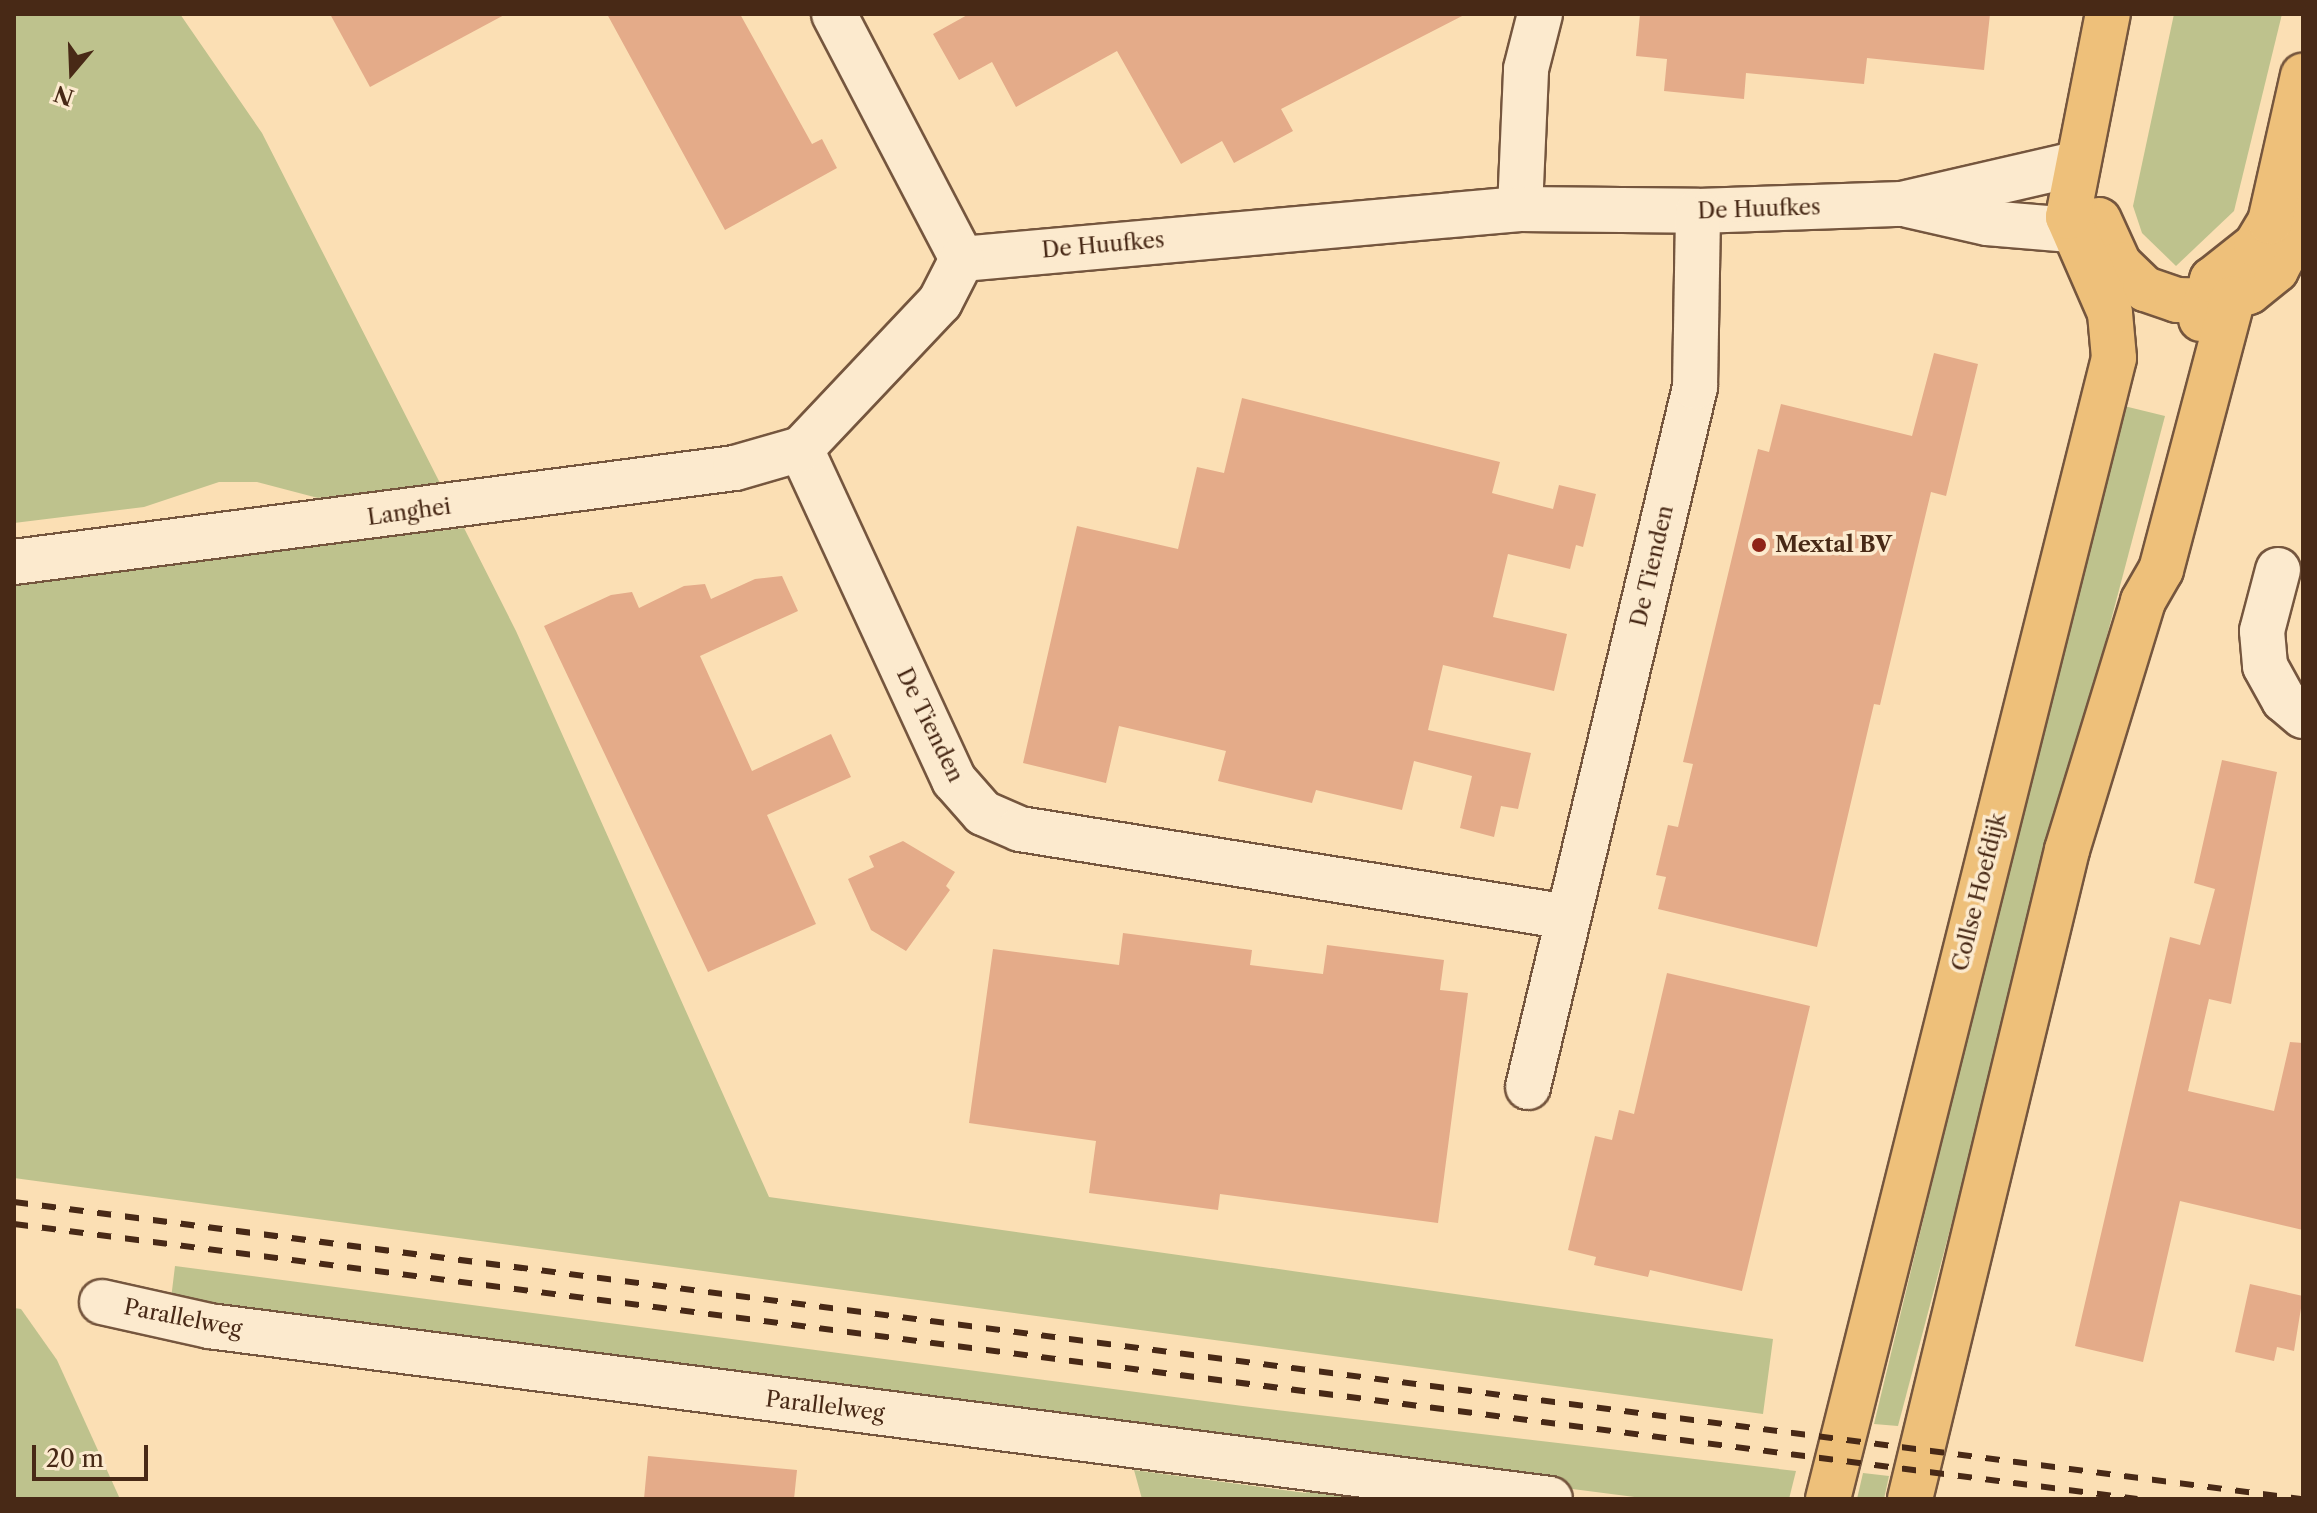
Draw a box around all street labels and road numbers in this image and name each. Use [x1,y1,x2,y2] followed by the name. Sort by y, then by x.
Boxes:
[1697,194,1821,224] street label: De Huufkes
[1041,226,1165,264] street label: De Huufkes
[365,493,453,531] street label: Langhei
[1625,502,1679,630] street label: De Tienden
[891,663,969,787] street label: De Tienden
[1947,810,2011,974] street label: Collse Hoefdijk
[122,1294,244,1342] street label: Parallelweg
[764,1386,886,1426] street label: Parallelweg

